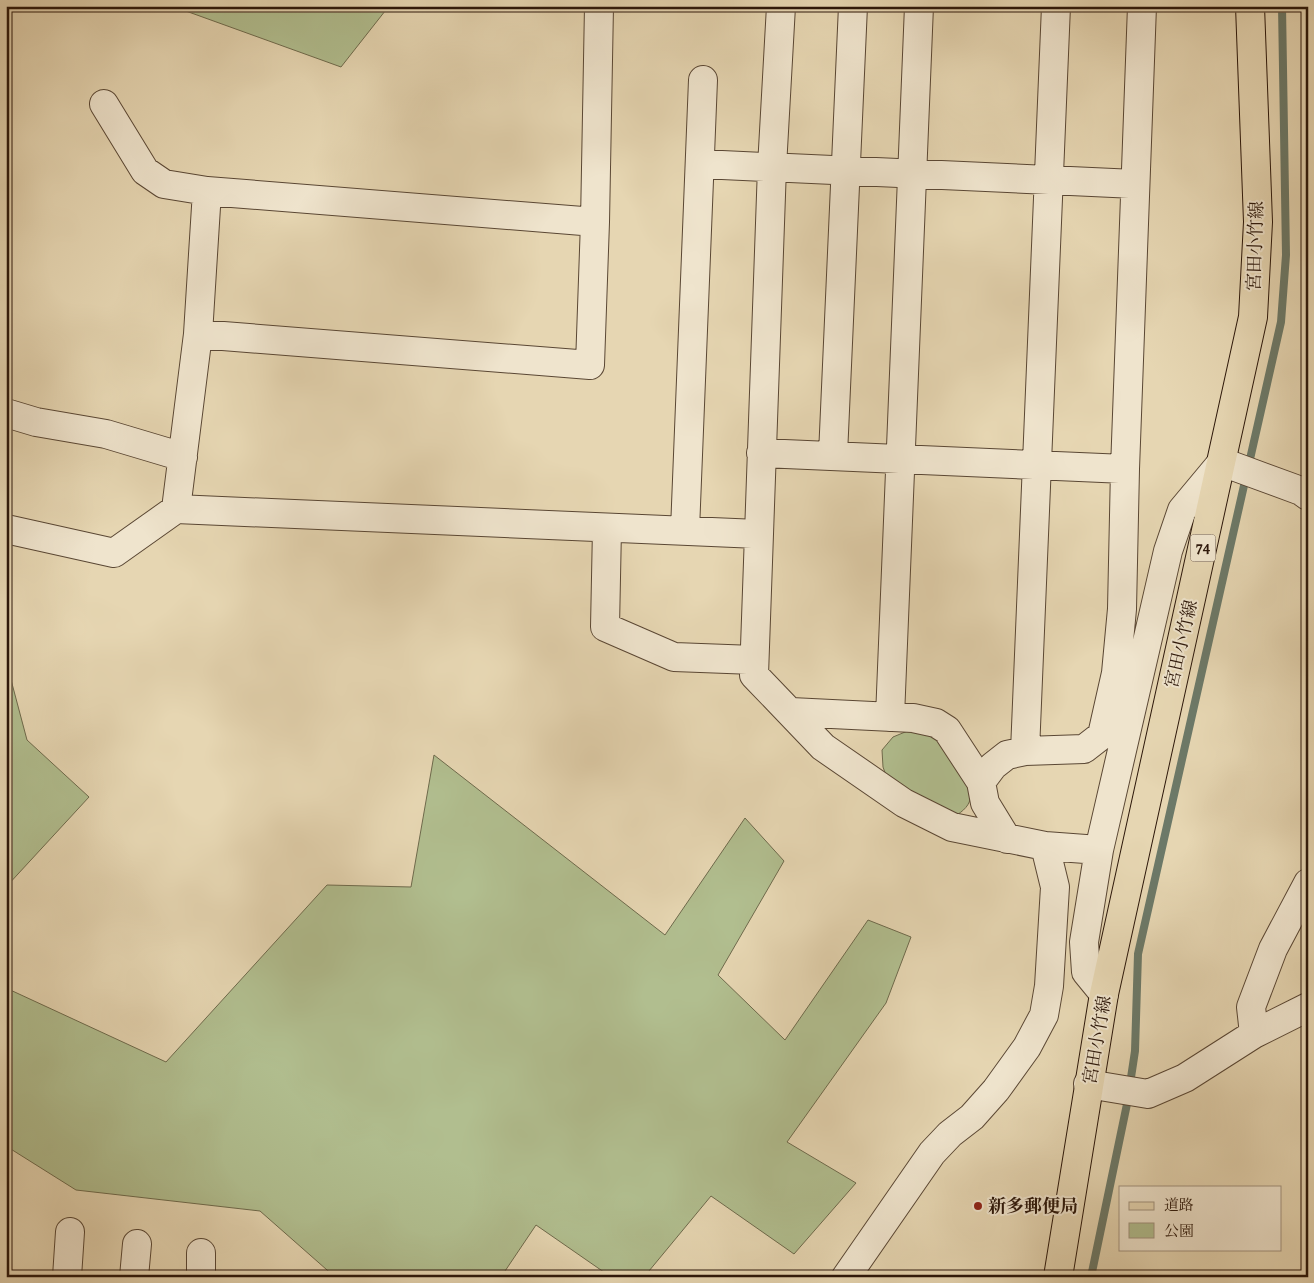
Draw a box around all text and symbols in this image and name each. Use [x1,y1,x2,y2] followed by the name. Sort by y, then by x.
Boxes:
[1241,201,1269,291] street label: 宮田小竹線
[1190,534,1216,562] road number: 74
[1159,597,1203,691] street label: 宮田小竹線
[1077,994,1117,1086] street label: 宮田小竹線
[1119,1186,1282,1250] legend
[988,1194,1078,1218] place label: 新多郵便局
[1164,1195,1194,1215] text: 道路
[972,1200,984,1212] marker: 新多郵便局
[1164,1221,1194,1241] text: 公園

